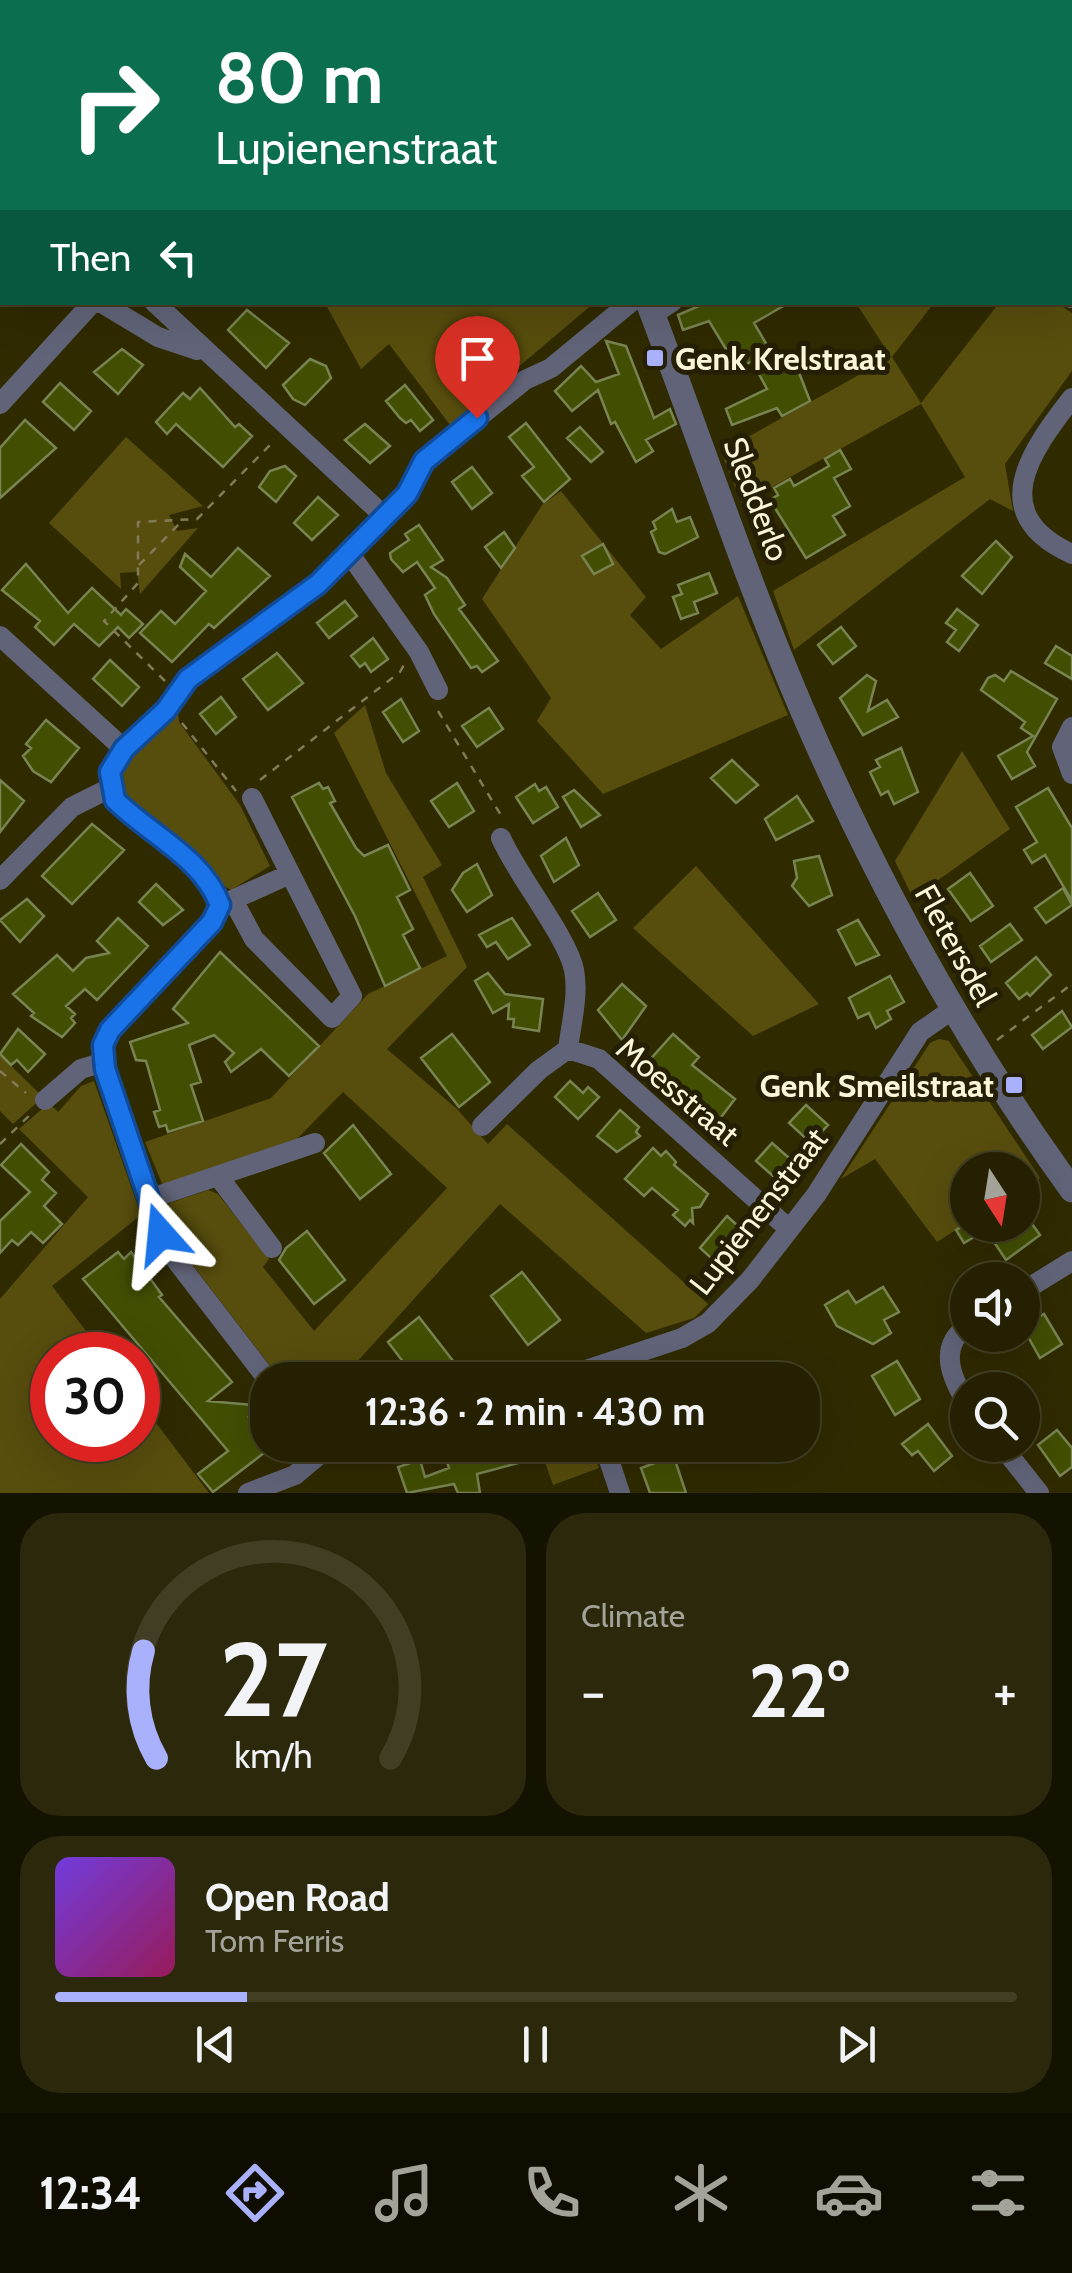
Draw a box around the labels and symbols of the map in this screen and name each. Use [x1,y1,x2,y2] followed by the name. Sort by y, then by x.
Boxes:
[435,316,520,419] pin
[675,339,886,378] place label: Genk Krelstraat
[644,347,666,369] marker: Genk Krelstraat
[716,432,798,566] street label: Sledderlo
[907,878,1005,1013] street label: Fletersdel
[609,1029,747,1154] street label: Moesstraat
[760,1066,994,1105] place label: Genk Smeilstraat
[1003,1074,1025,1096] marker: Genk Smeilstraat
[681,1120,835,1302] street label: Lupienenstraat
[950,1152,1040,1242] north arrow
[109,1182,213,1286] position arrow
[30,1332,160,1462] speed limit sign: 30

